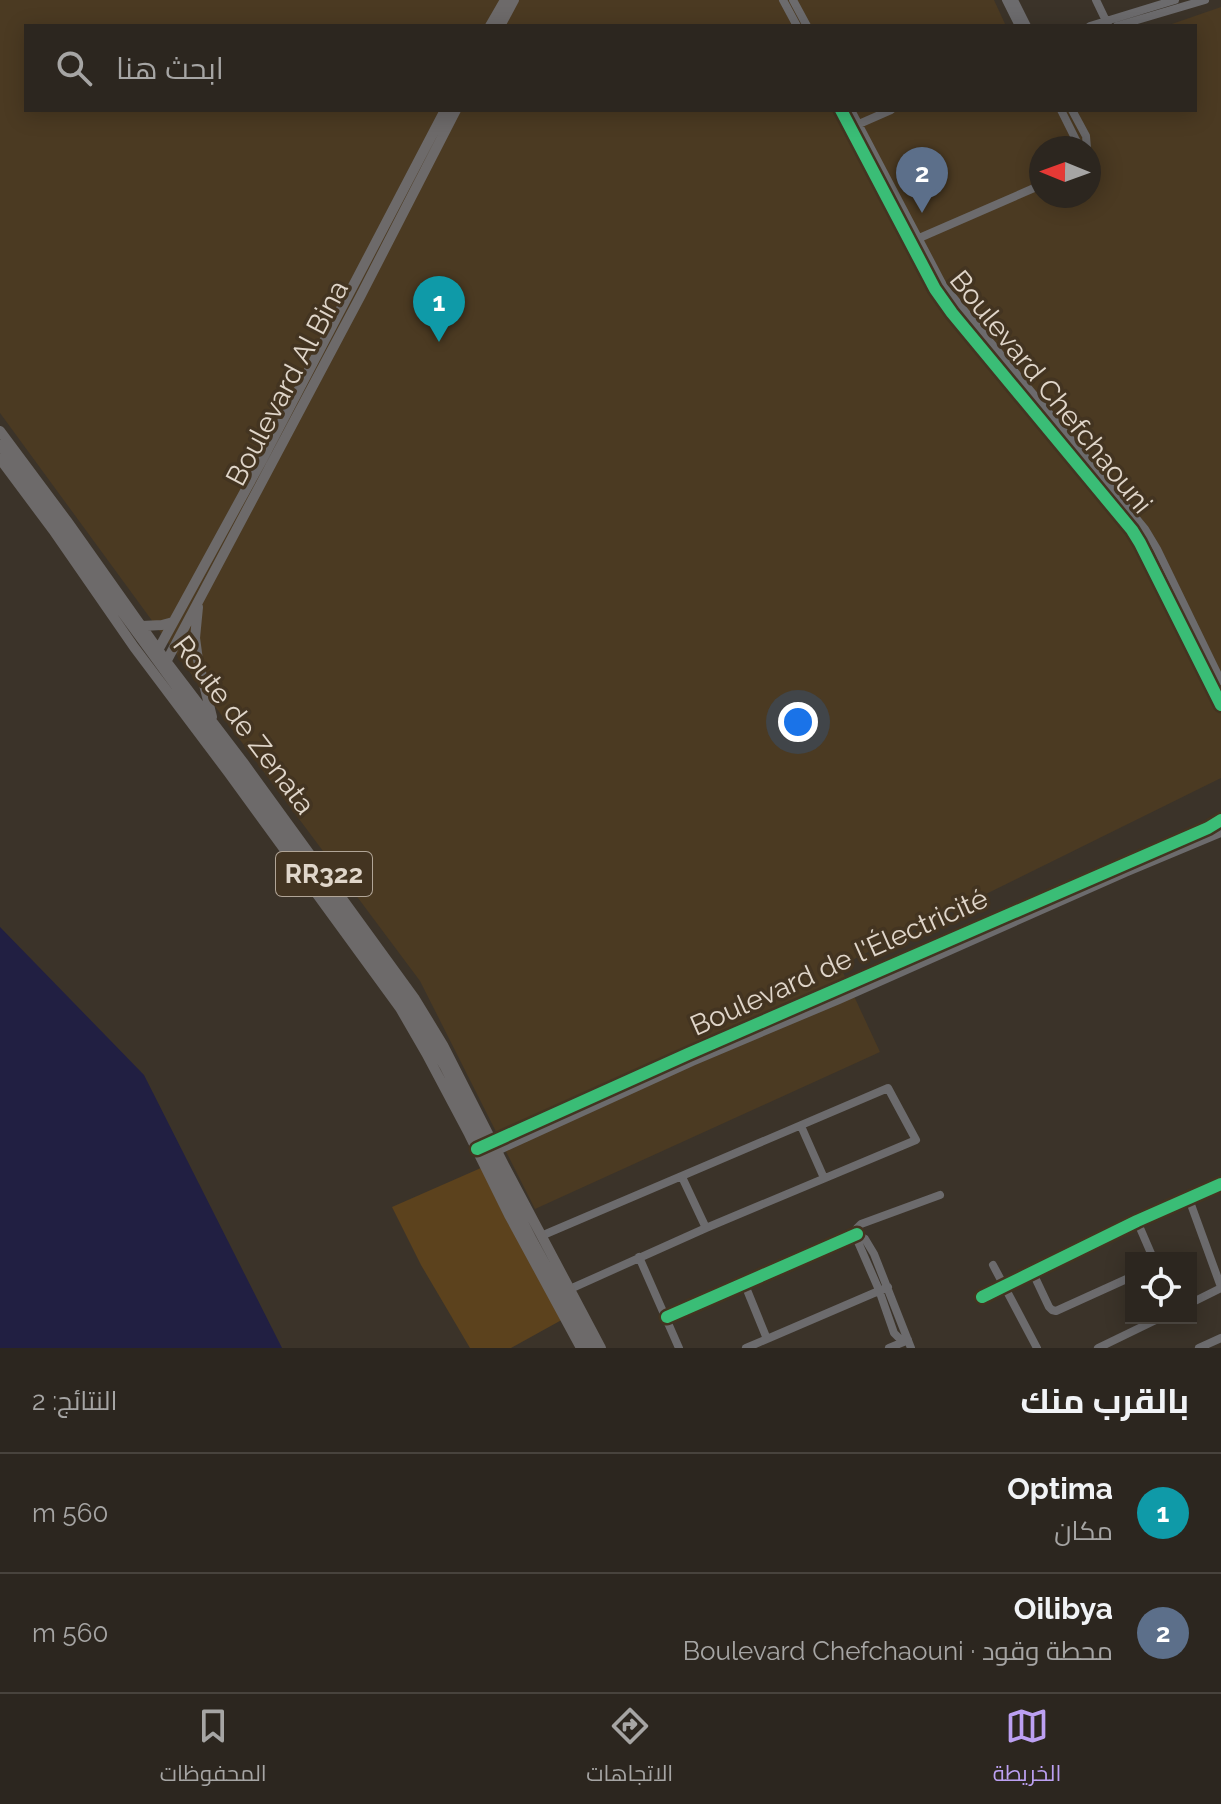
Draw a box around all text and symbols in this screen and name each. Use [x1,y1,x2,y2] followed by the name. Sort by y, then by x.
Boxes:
[24,24,1197,112] search box
[52,46,96,90] icon: search
[116,51,224,86] text: ابحث هنا
[1029,136,1101,208] north arrow
[896,147,948,213] pin: 2
[943,264,1159,520] street label: Boulevard Chefchaouni
[219,275,355,491] street label: Boulevard Al Bina
[413,276,465,342] pin: 1
[166,629,322,821] street label: Route de Zenata
[778,702,818,742] your location
[276,852,372,896] road number: RR322
[685,881,993,1043] street label: Boulevard de l'Électricité
[1125,1252,1197,1324] map controls
[1125,1252,1197,1324] button: locate
[1020,1381,1189,1421] text: بالقرب منك
[32,1386,117,1416] text: النتائج: 2
[1007,1471,1113,1506] text: Optima
[32,1498,108,1528] text: 560 m
[1157,1498,1169,1528] text: 1
[1054,1516,1113,1546] text: مكان
[1014,1591,1113,1626] text: Oilibya
[32,1618,108,1648] text: 560 m
[1156,1618,1170,1648] text: 2
[683,1636,1113,1666] text: محطة وقود · Boulevard Chefchaouni
[160,1704,267,1794] tab: المحفوظات
[586,1704,673,1794] tab: الاتجاهات
[993,1704,1061,1794] tab: الخريطة

